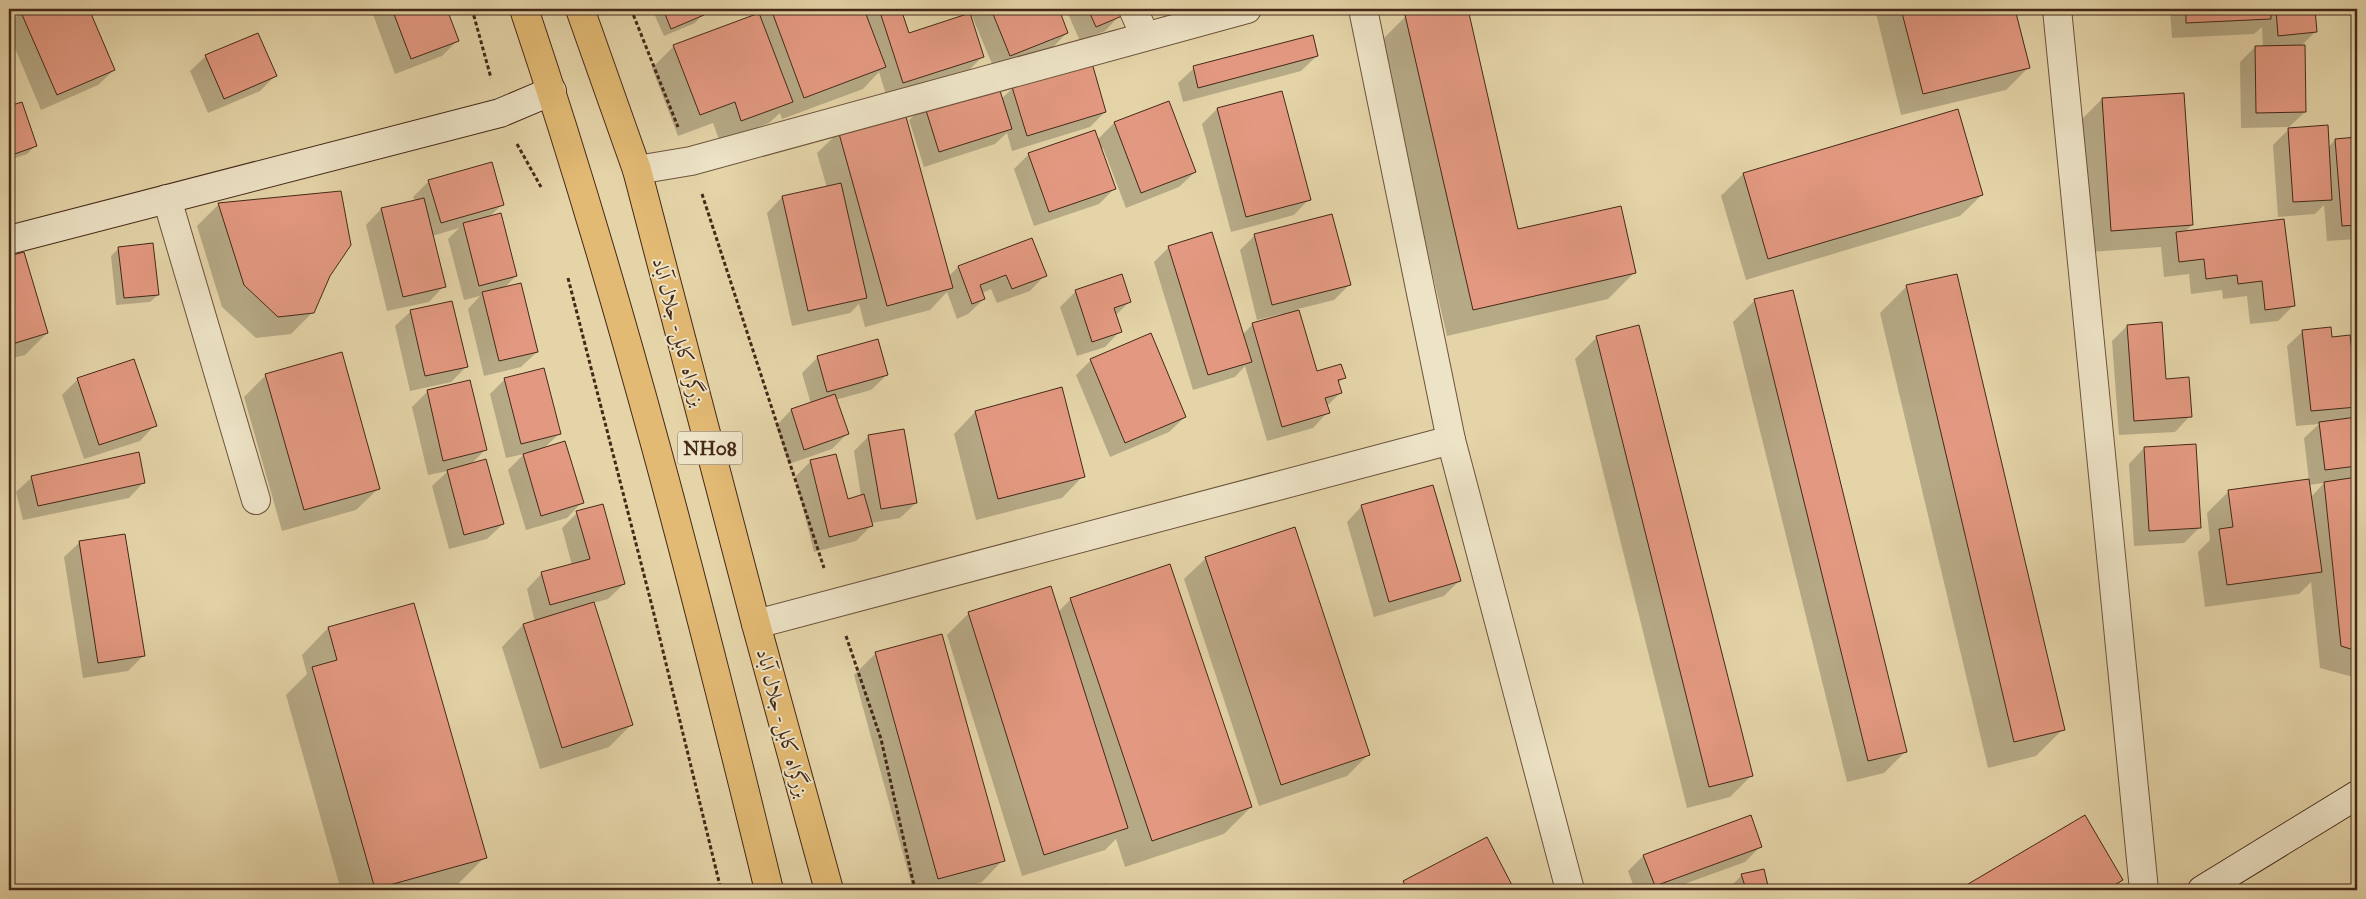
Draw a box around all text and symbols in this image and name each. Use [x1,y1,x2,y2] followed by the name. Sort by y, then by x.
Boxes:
[645,255,712,410] street label: بزرگراه کابل- جلال آباد
[678,432,742,464] road number: NH08
[749,646,816,801] street label: بزرگراه کابل- جلال آباد

